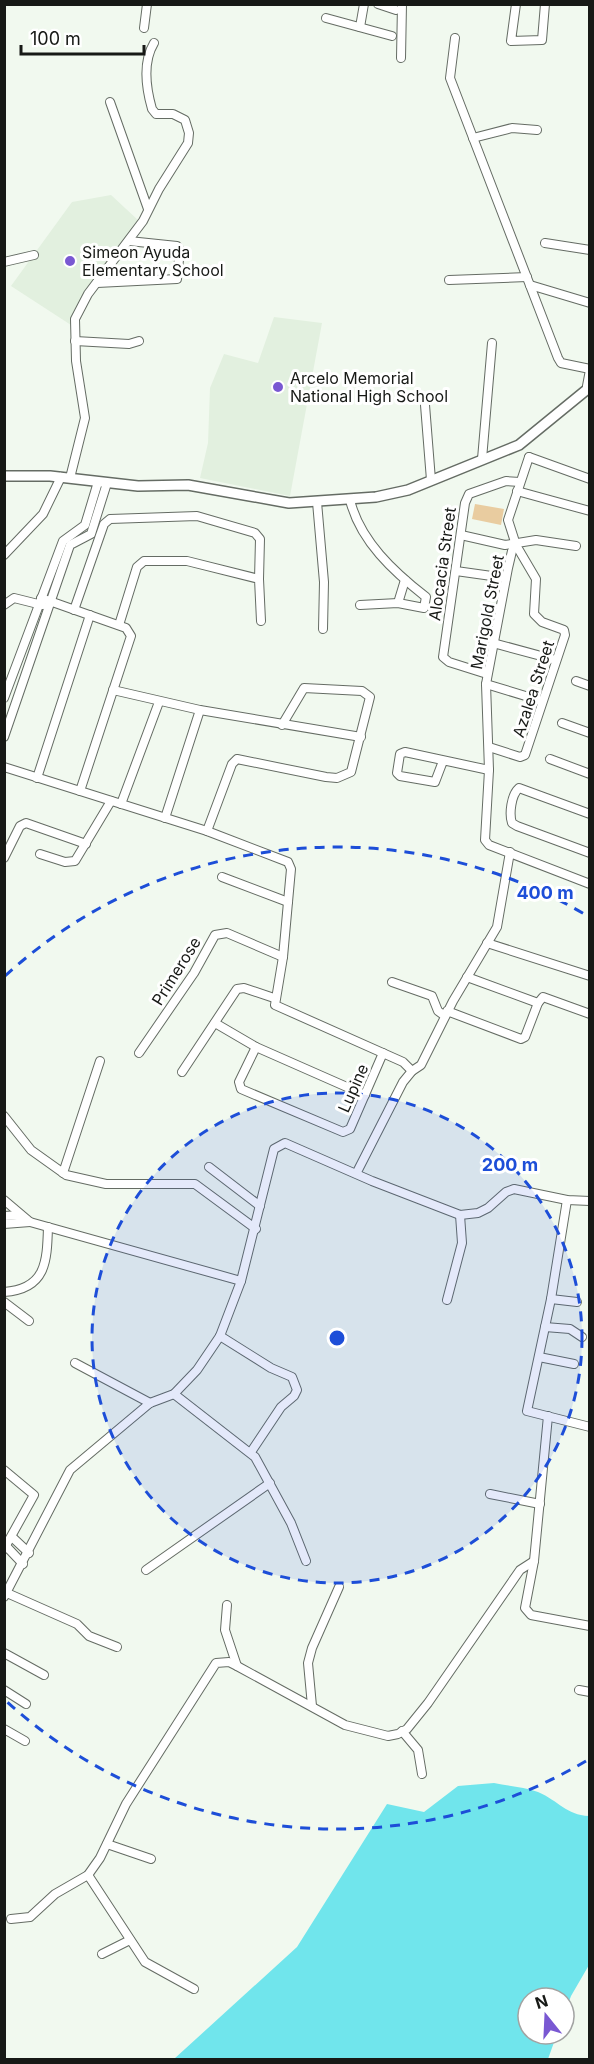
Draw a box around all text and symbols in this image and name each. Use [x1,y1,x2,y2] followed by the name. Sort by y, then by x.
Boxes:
[21,18,144,56] scale bar
[30,28,81,49] text: 100 m
[82,242,224,280] place label: Simeon Ayuda Elementary School
[63,254,77,268] marker: Simeon Ayuda Elementary School
[290,368,448,406] place label: Arcelo Memorial National High School
[271,380,285,394] marker: Arcelo Memorial National High School
[424,506,460,622] street label: Alocacia Street
[466,553,508,671] street label: Marigold Street
[508,638,558,740] street label: Azalea Street
[516,882,574,903] text: 400 m
[147,933,205,1009] street label: Primerose
[333,1061,373,1115] street label: Lupine
[482,1154,538,1175] text: 200 m
[327,1328,347,1348] centre of rings
[516,1986,576,2046] north arrow
[532,1990,550,2013] text: N

